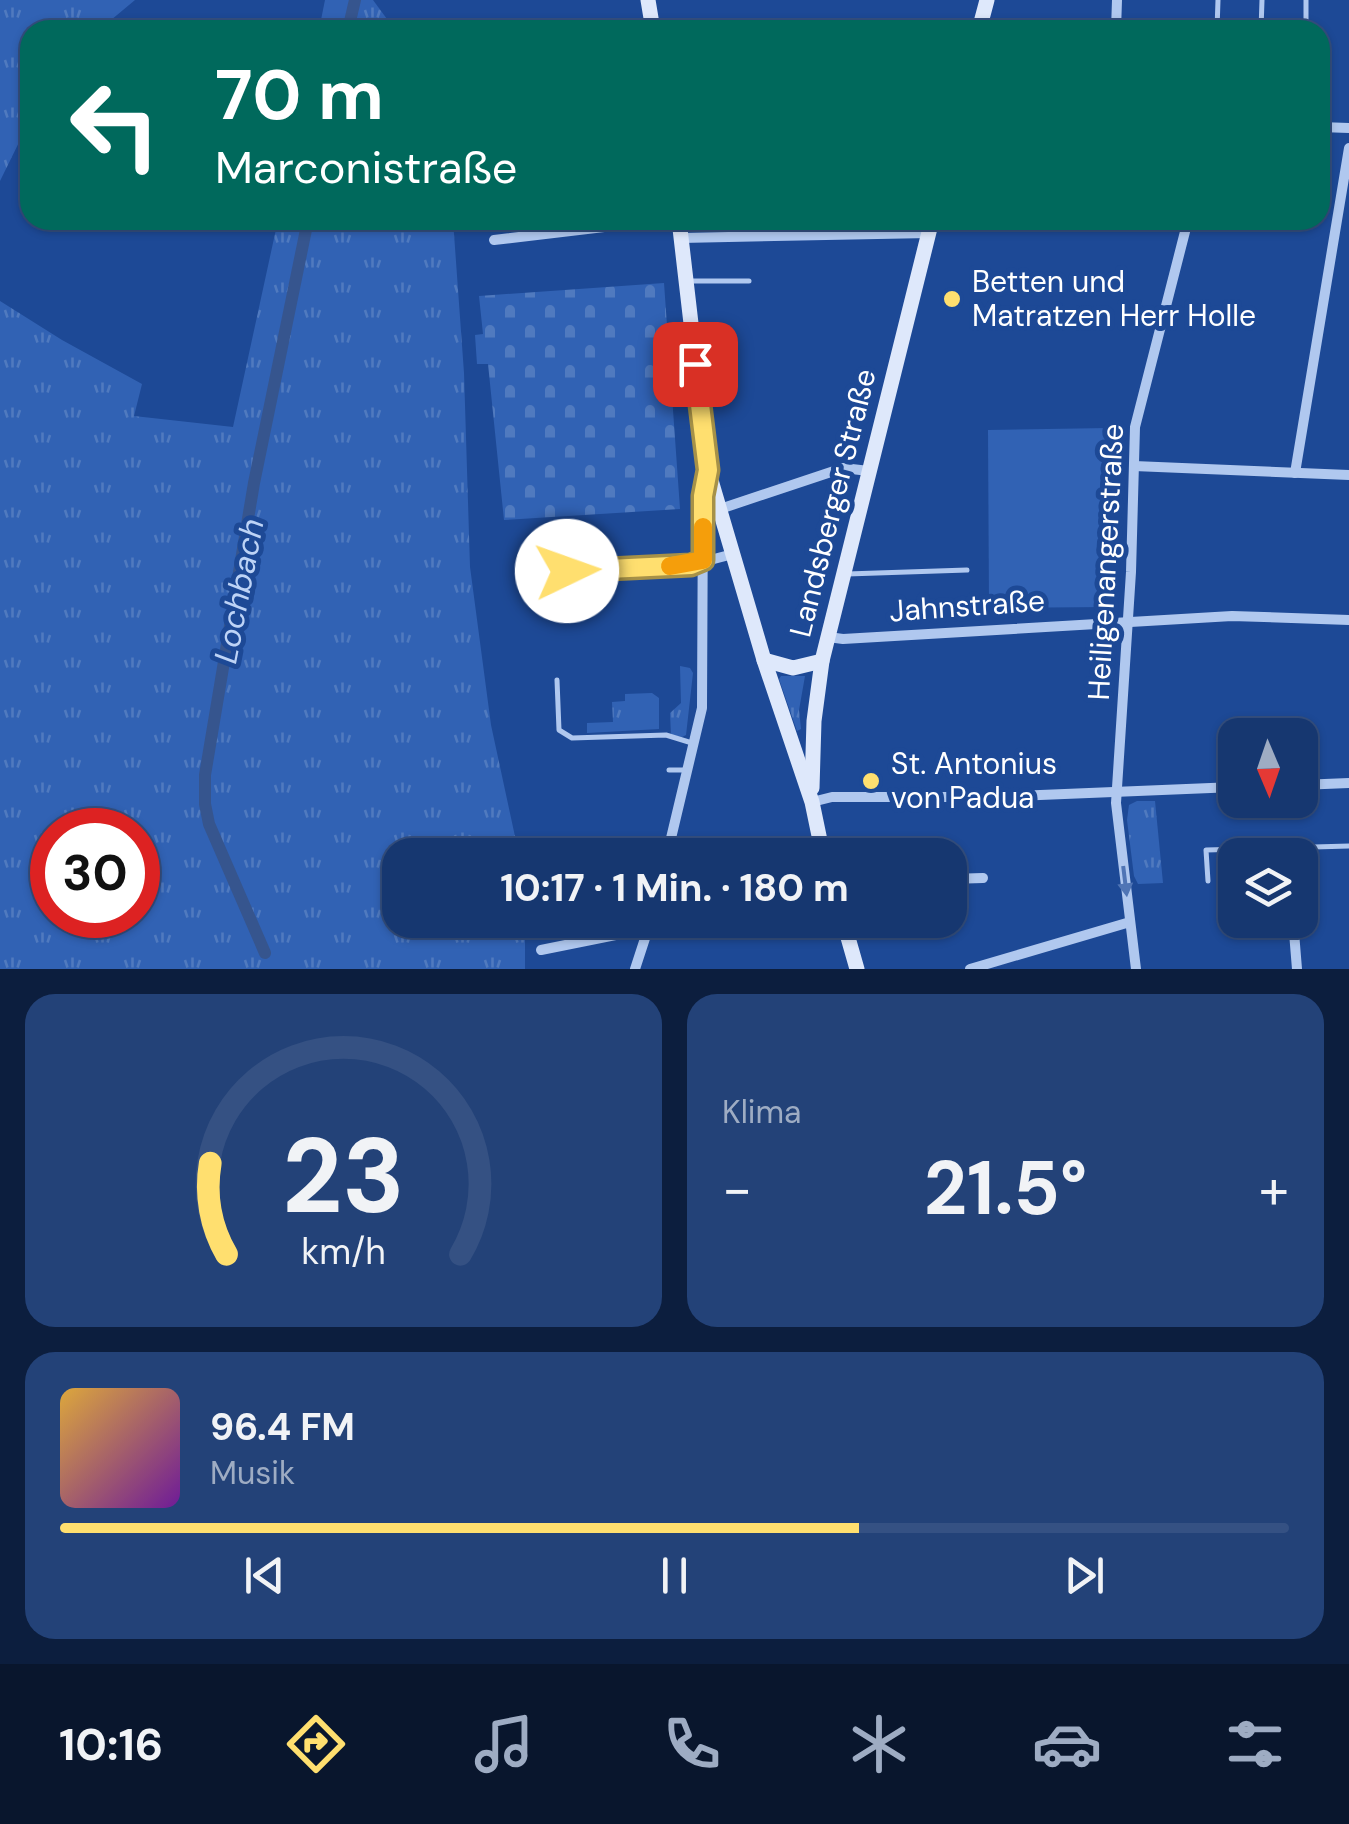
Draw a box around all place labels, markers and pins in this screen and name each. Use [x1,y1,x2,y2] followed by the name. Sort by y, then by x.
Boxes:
[972,262,1256,335] place label: Betten und Matratzen Herr Holle
[941,288,963,310] marker: Betten und Matratzen Herr Holle
[653,322,738,407] pin
[891,744,1057,817] place label: St. Antonius von Padua
[860,770,882,792] marker: St. Antonius von Padua

